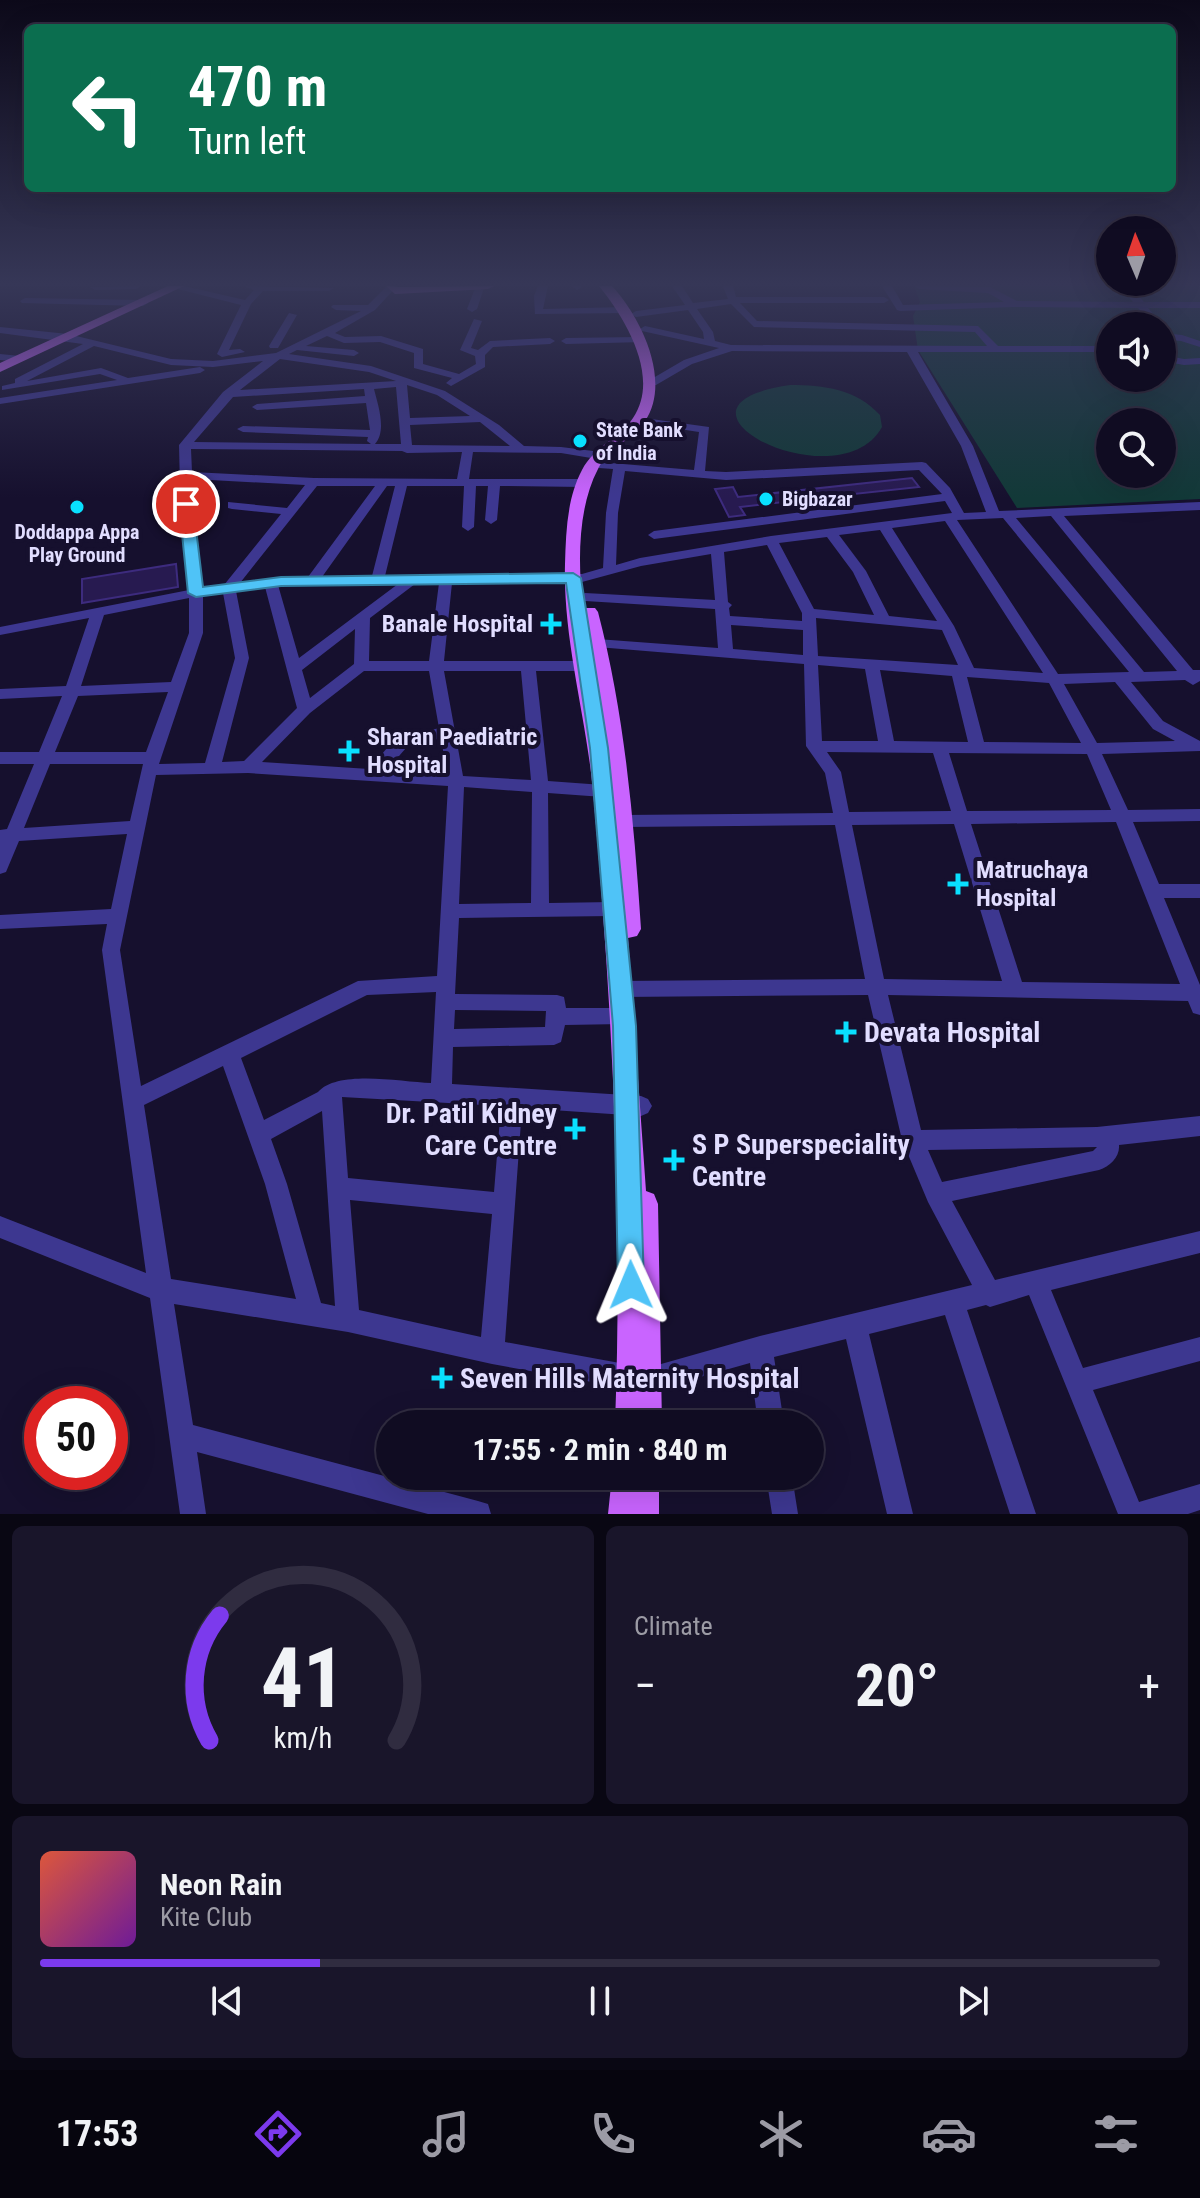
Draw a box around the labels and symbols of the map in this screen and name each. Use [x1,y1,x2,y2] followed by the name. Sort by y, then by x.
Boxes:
[1096,216,1176,296] north arrow
[596,418,683,465] place label: State Bank of India
[571,432,589,450] marker: State Bank of India
[152,470,220,538] pin
[782,487,853,511] place label: Bigbazar
[757,490,775,508] marker: Bigbazar
[68,498,86,516] marker: Doddappa Appa Play Ground
[14,520,140,567] place label: Doddappa Appa Play Ground
[382,610,533,638] place label: Banale Hospital
[540,613,562,635] marker: Banale Hospital
[367,723,537,779] place label: Sharan Paediatric Hospital
[338,740,360,762] marker: Sharan Paediatric Hospital
[976,856,1088,912] place label: Matruchaya Hospital
[947,873,969,895] marker: Matruchaya Hospital
[864,1016,1040,1049] place label: Devata Hospital
[835,1021,857,1043] marker: Devata Hospital
[386,1097,558,1162] place label: Dr. Patil Kidney Care Centre
[564,1118,586,1140] marker: Dr. Patil Kidney Care Centre
[692,1128,910,1193] place label: S P Superspeciality Centre
[663,1149,685,1171] marker: S P Superspeciality Centre
[589,1243,673,1327] position arrow
[460,1362,799,1395] place label: Seven Hills Maternity Hospital
[431,1367,453,1389] marker: Seven Hills Maternity Hospital
[24,1386,128,1490] speed limit sign: 50

